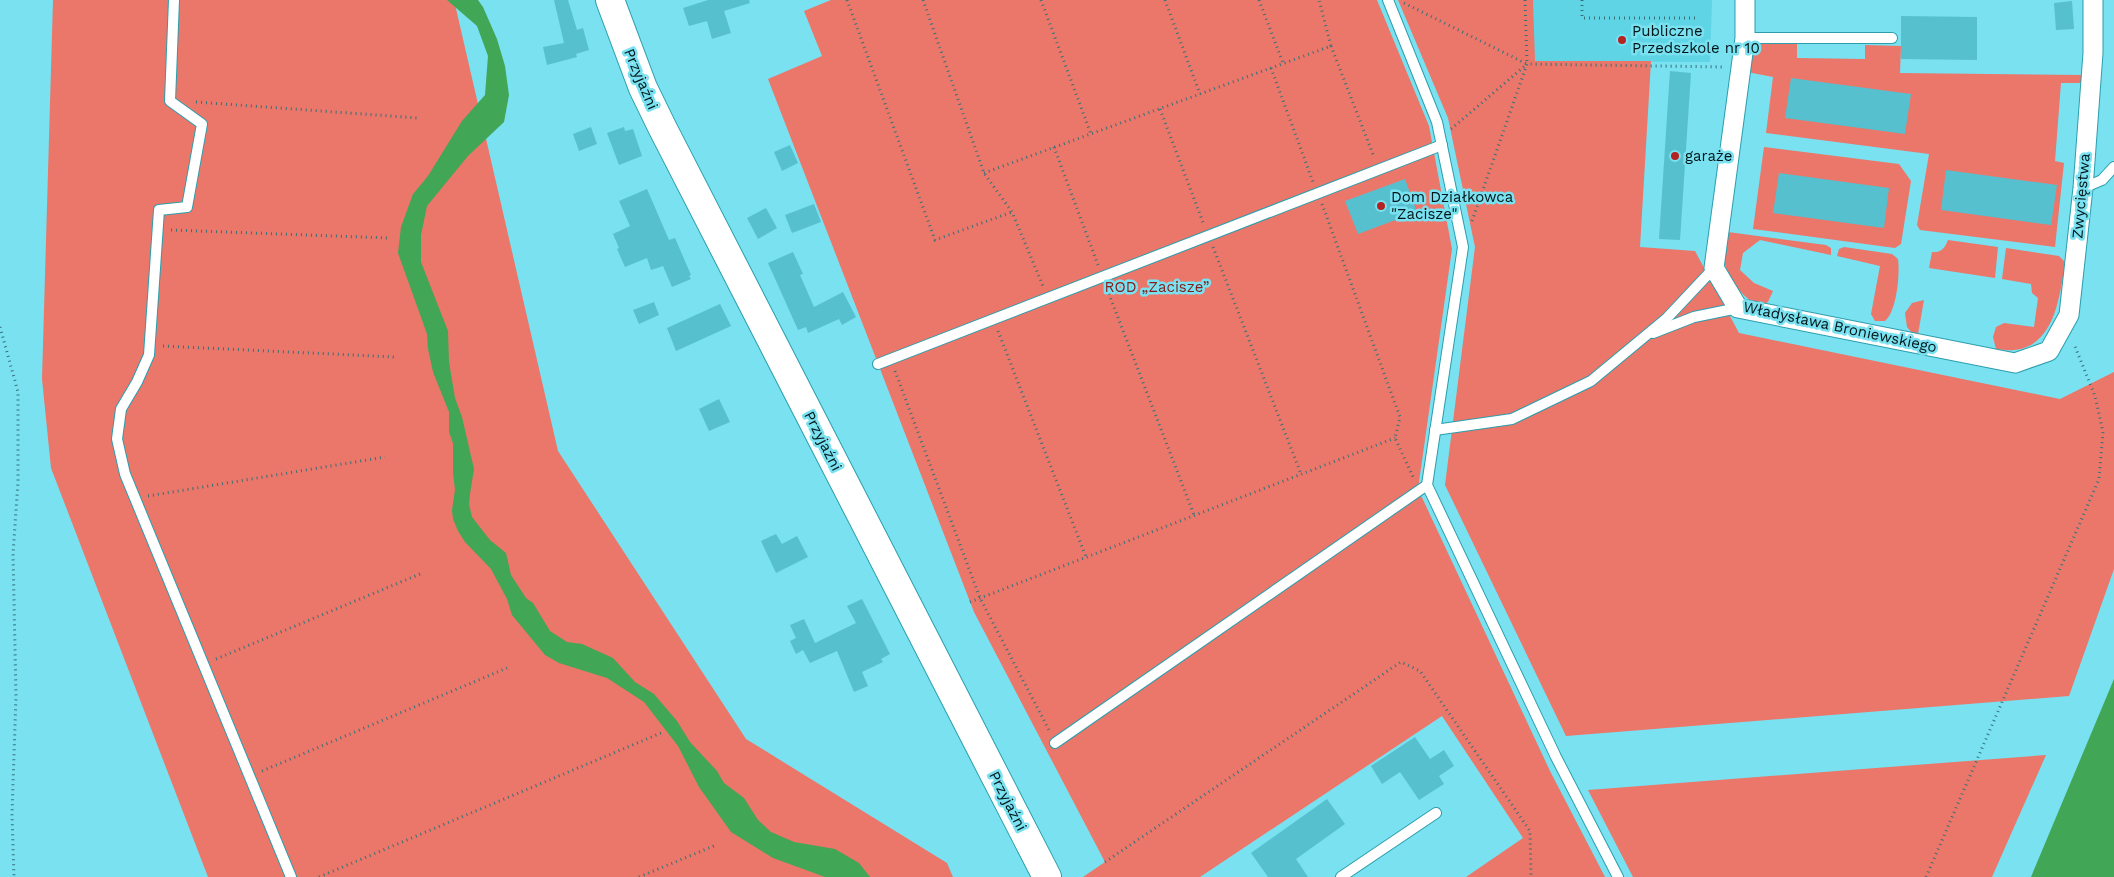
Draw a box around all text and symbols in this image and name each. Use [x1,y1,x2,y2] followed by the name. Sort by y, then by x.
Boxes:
[1632,22,1760,57] place label: Publiczne Przedszkole nr 10
[1616,34,1628,46] marker: Publiczne Przedszkole nr 10
[620,46,662,112] street label: Przyjaźni
[1685,147,1732,165] place label: garaże
[1669,150,1681,162] marker: garaże
[2068,152,2094,239] street label: Zwycięstwa
[1391,188,1514,223] place label: Dom Działkowca "Zacisze"
[1375,200,1387,212] marker: Dom Działkowca "Zacisze"
[1105,278,1209,296] park label: ROD „Zacisze”
[1742,298,1938,356] street label: Władysława Broniewskiego
[800,408,846,474] street label: Przyjaźni
[985,768,1031,834] street label: Przyjaźni

